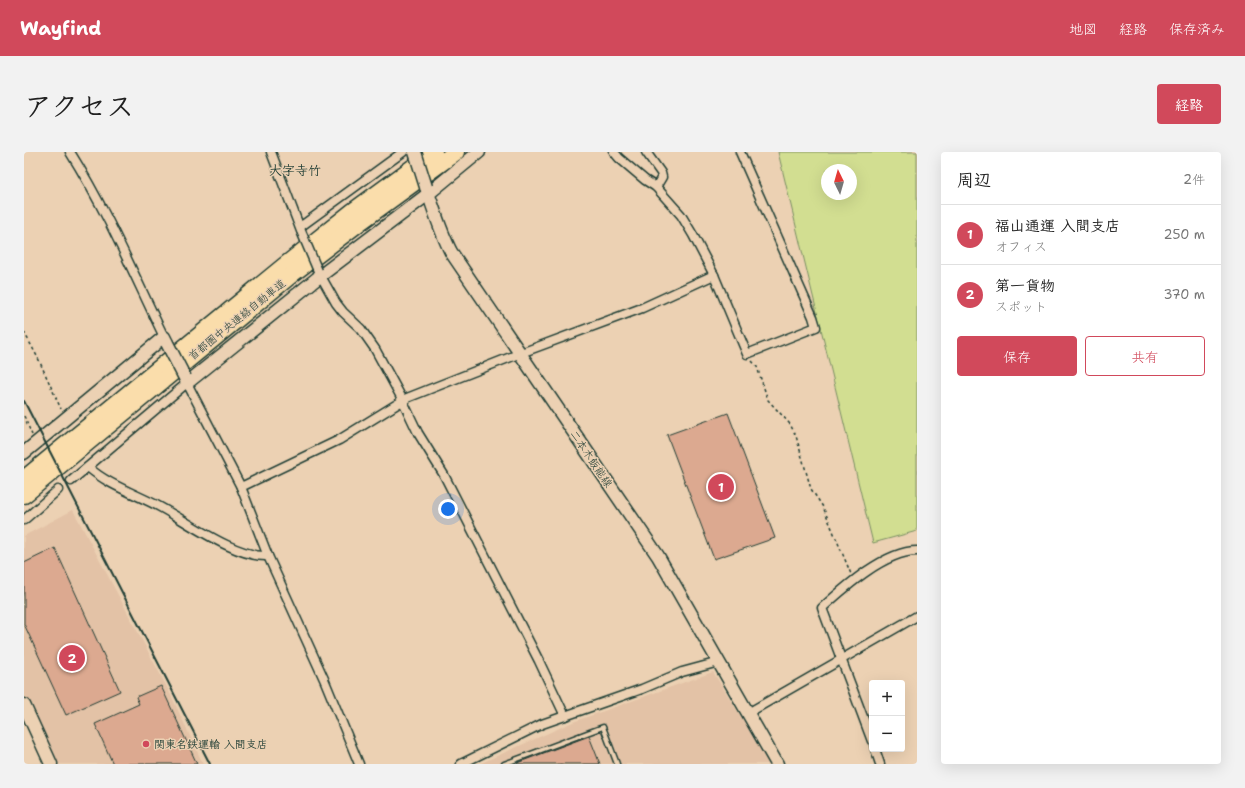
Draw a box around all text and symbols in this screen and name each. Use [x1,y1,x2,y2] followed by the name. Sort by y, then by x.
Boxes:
[20,16,101,41] text: Wayfind
[1069,20,1097,38] text: 地図
[1119,20,1147,38] text: 経路
[1169,20,1225,38] text: 保存済み
[1157,84,1221,124] button: 経路
[24,87,134,125] text: アクセス
[269,162,321,179] district label: 大字寺竹
[821,164,857,200] north arrow
[957,169,991,191] text: 周辺
[1183,171,1205,188] text: 2件
[995,216,1120,236] text: 福山通運 入間支店
[967,226,973,243] text: 1
[1164,226,1205,243] text: 250 m
[995,238,1047,255] text: オフィス
[185,276,289,364] street label: 首都圏中央連絡自動車道
[995,276,1055,296] text: 第一貨物
[965,286,975,303] text: 2
[1163,286,1205,303] text: 370 m
[995,298,1047,315] text: スポット
[957,336,1077,376] button: 保存
[1085,336,1205,376] button: 共有
[566,427,616,491] street label: 二本木飯能線
[708,472,734,502] pin: 1
[438,499,458,519] your location
[59,643,85,673] pin: 2
[869,680,905,752] map controls
[869,680,905,716] button: +
[869,716,905,752] button: −
[154,737,268,752] place label: 関東名鉄運輸 入間支店
[141,739,151,749] marker: 関東名鉄運輸 入間支店

